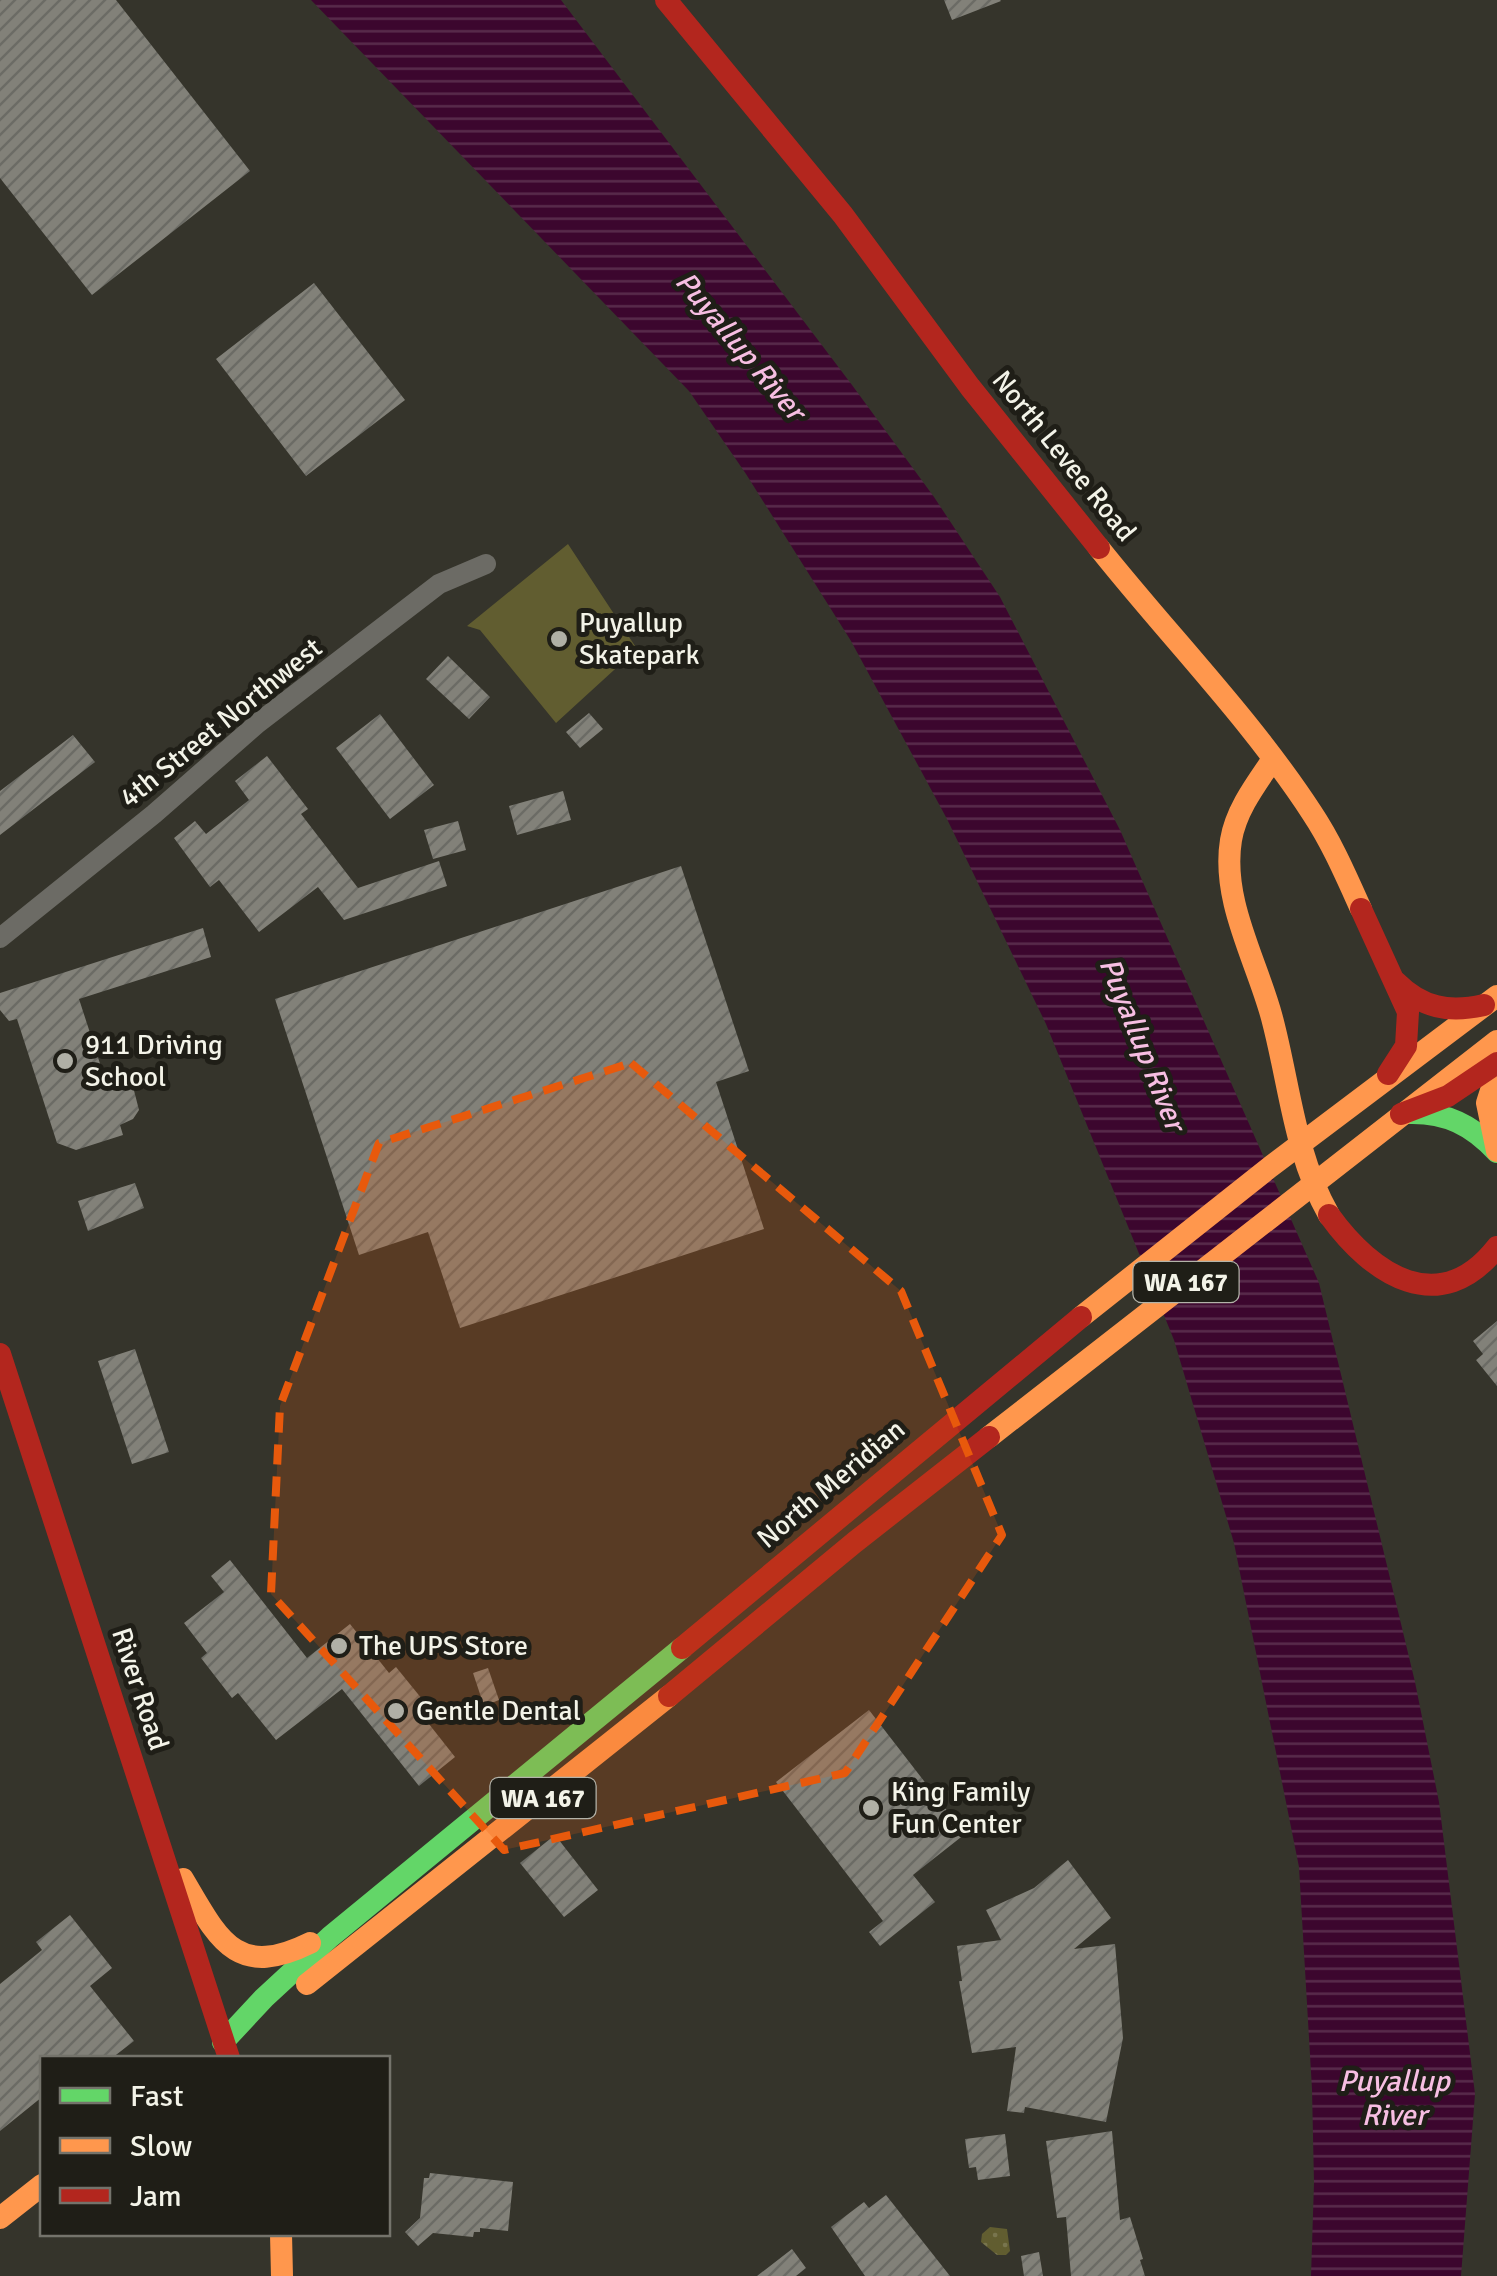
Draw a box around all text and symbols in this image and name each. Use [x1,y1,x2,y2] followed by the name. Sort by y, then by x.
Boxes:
[667,264,816,431] water label: Puyallup River
[985,364,1143,548] street label: North Levee Road
[579,606,699,672] place label: Puyallup Skatepark
[548,628,570,650] marker: Puyallup Skatepark
[113,631,329,815] street label: 4th Street Northwest
[1091,952,1195,1139] water label: Puyallup River
[85,1028,223,1094] place label: 911 Driving School
[54,1050,76,1072] marker: 911 Driving School
[1134,1262,1238,1302] road number: WA 167
[750,1412,912,1556] street label: North Meridian
[104,1623,176,1755] street label: River Road
[359,1629,528,1663] place label: The UPS Store
[328,1635,350,1657] marker: The UPS Store
[416,1694,581,1728] place label: Gentle Dental
[385,1700,407,1722] marker: Gentle Dental
[891,1775,1030,1841] place label: King Family Fun Center
[490,1778,596,1818] road number: WA 167
[860,1797,882,1819] marker: King Family Fun Center
[40,2056,390,2236] legend
[1338,2063,1452,2134] water label: Puyallup River
[130,2078,183,2115] text: Fast
[130,2128,192,2165] text: Slow
[130,2178,182,2215] text: Jam

